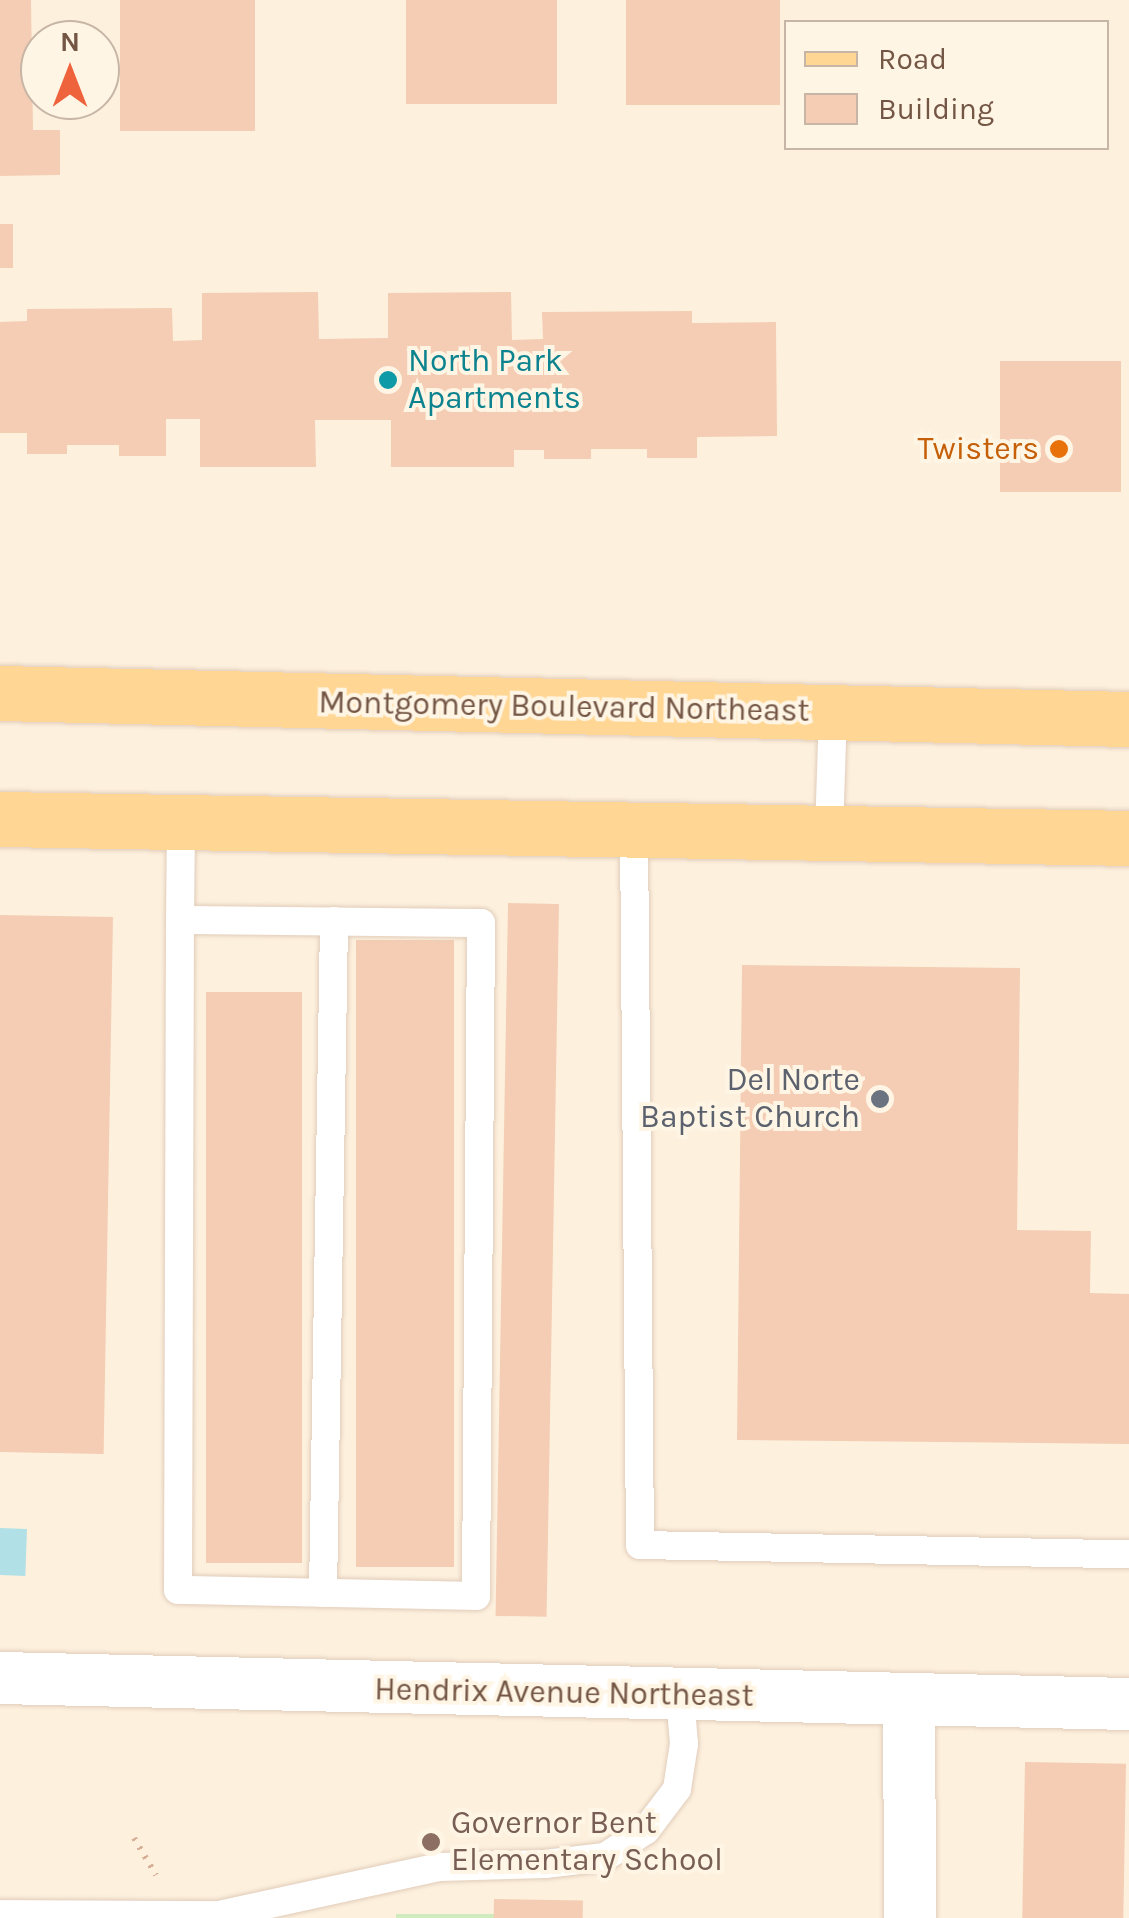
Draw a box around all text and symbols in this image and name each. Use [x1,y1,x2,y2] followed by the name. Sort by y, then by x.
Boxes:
[20,20,120,120] north arrow
[784,20,1109,150] legend
[60,25,80,58] text: N
[878,41,947,77] text: Road
[878,91,994,127] text: Building
[408,343,581,418] place label: North Park Apartments
[377,369,399,391] marker: North Park Apartments
[917,430,1039,468] place label: Twisters
[1048,438,1070,460] marker: Twisters
[318,684,810,730] street label: Montgomery Boulevard Northeast
[640,1062,860,1137] place label: Del Norte Baptist Church
[869,1088,891,1110] marker: Del Norte Baptist Church
[374,1670,754,1716] street label: Hendrix Avenue Northeast
[451,1805,723,1880] place label: Governor Bent Elementary School
[420,1831,442,1853] marker: Governor Bent Elementary School

